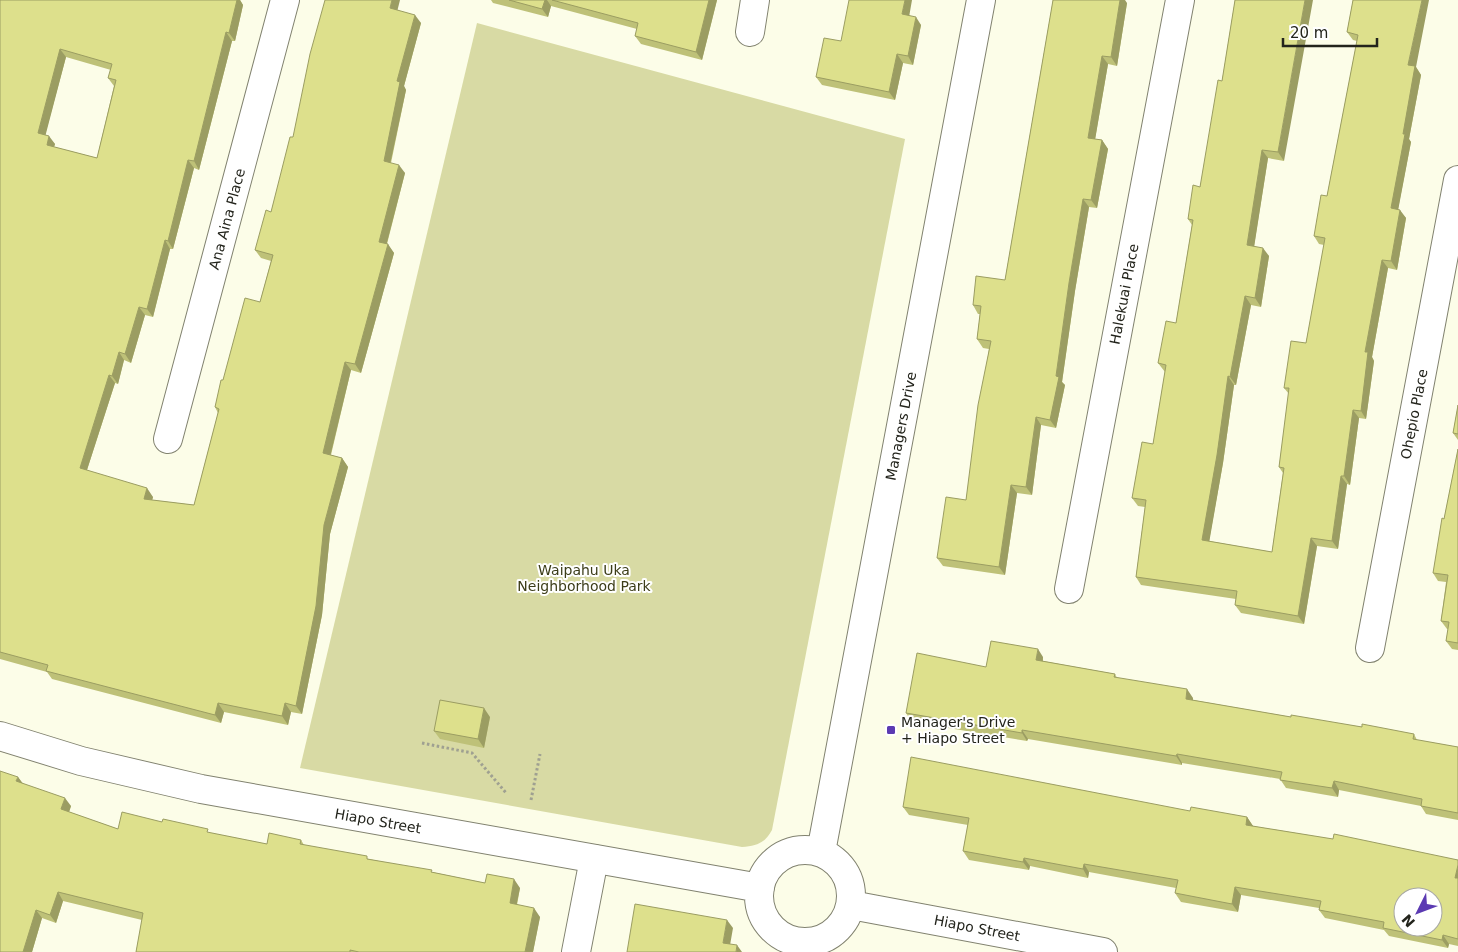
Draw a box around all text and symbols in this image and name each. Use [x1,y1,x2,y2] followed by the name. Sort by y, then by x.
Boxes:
[1283,15,1377,47] scale bar
[1290,24,1328,42] text: 20 m
[206,167,248,271] street label: Ana Aina Place
[1106,242,1142,346] street label: Halekuai Place
[1397,368,1431,460] street label: Ohepio Place
[883,370,919,482] street label: Managers Drive
[517,562,652,594] park label: Waipahu Uka Neighborhood Park
[901,714,1015,746] place label: Manager's Drive + Hiapo Street
[885,724,897,736] marker: Manager's Drive + Hiapo Street
[334,806,423,837] street label: Hiapo Street
[1393,887,1443,937] north arrow
[1398,911,1418,930] text: N
[933,912,1022,944] street label: Hiapo Street

